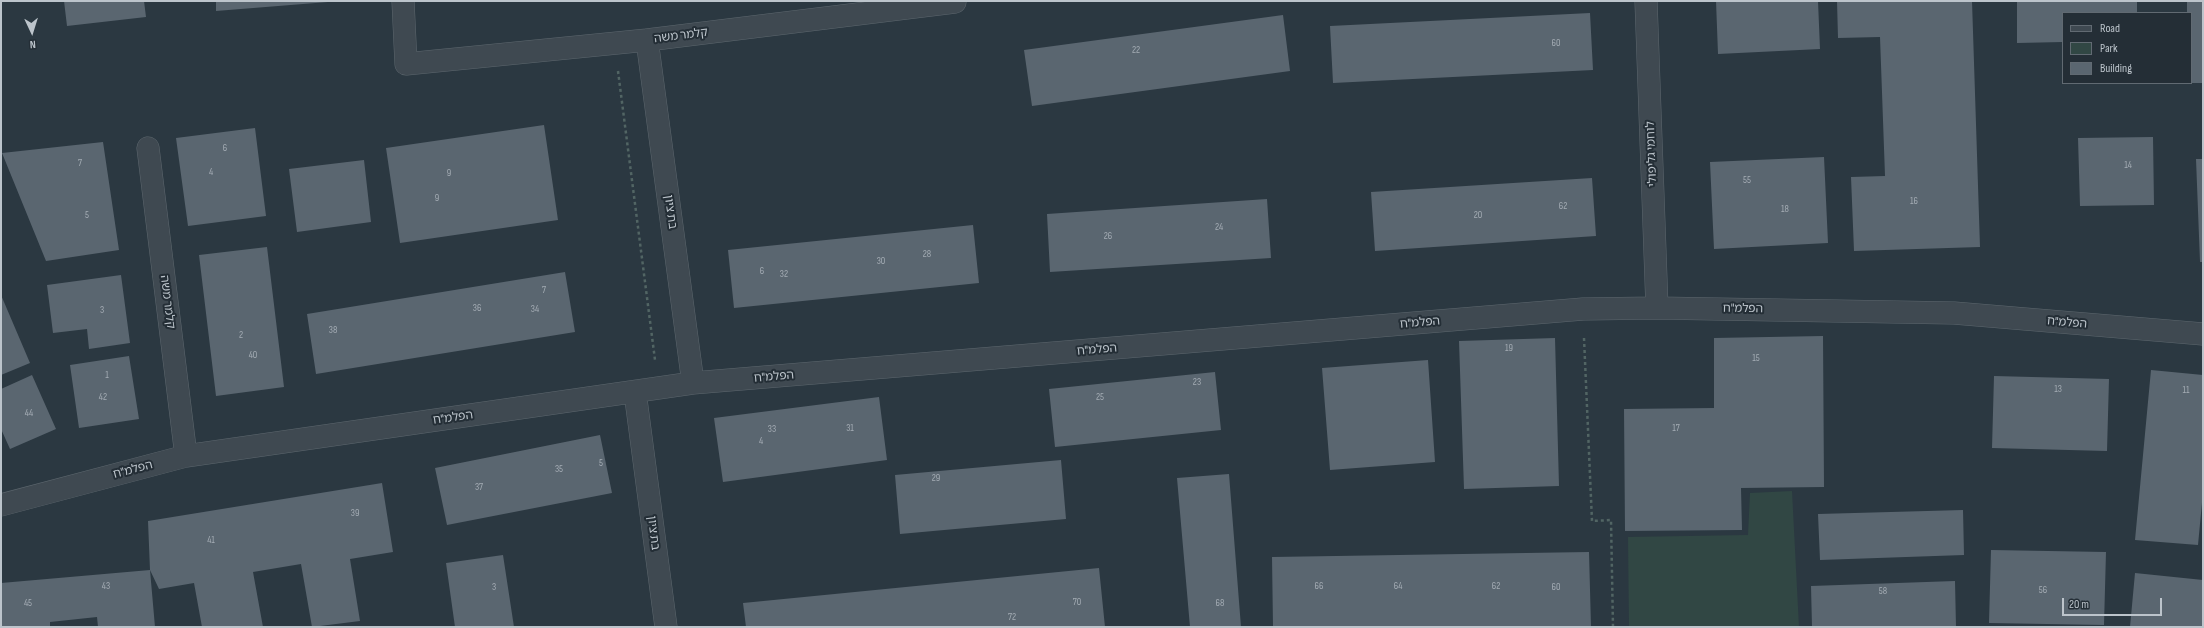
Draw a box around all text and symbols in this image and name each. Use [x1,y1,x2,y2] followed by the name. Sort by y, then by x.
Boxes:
[12,12,52,52] north arrow
[2062,12,2192,84] legend
[2100,21,2120,36] text: Road
[653,26,709,46] street label: קלמר משה
[1552,37,1560,49] house number: 60
[29,38,36,51] text: N
[2100,41,2118,56] text: Park
[1132,44,1140,56] house number: 22
[2100,61,2132,76] text: Building
[1644,121,1660,187] street label: לוחמי גליפולי
[223,142,227,154] house number: 6
[78,157,82,169] house number: 7
[2124,159,2132,171] house number: 14
[209,166,213,178] house number: 4
[447,167,451,179] house number: 9
[1743,174,1751,186] house number: 55
[435,192,439,204] house number: 9
[660,194,680,230] street label: בת ציון
[1910,195,1918,207] house number: 16
[1559,200,1567,212] house number: 62
[1781,203,1789,215] house number: 18
[85,209,89,221] house number: 5
[1474,209,1482,221] house number: 20
[1215,221,1223,233] house number: 24
[1104,230,1112,242] house number: 26
[923,248,931,260] house number: 28
[877,255,885,267] house number: 30
[760,265,764,277] house number: 6
[780,268,788,280] house number: 32
[157,274,177,330] street label: קלמר משה
[542,284,546,296] house number: 7
[1723,301,1763,317] street label: הפלמ"ח
[473,302,481,314] house number: 36
[531,303,539,315] house number: 34
[100,304,104,316] house number: 3
[1399,314,1441,332] street label: הפלמ"ח
[2046,314,2088,332] street label: הפלמ"ח
[329,324,337,336] house number: 38
[239,329,243,341] house number: 2
[1076,341,1118,359] street label: הפלמ"ח
[1505,342,1513,354] house number: 19
[249,349,257,361] house number: 40
[1752,352,1760,364] house number: 15
[753,368,795,386] street label: הפלמ"ח
[105,369,109,381] house number: 1
[1193,376,1201,388] house number: 23
[2054,383,2062,395] house number: 13
[2183,384,2189,396] house number: 11
[99,391,107,403] house number: 42
[1096,391,1104,403] house number: 25
[25,407,33,419] house number: 44
[432,408,474,428] street label: הפלמ"ח
[846,422,854,434] house number: 31
[1672,422,1680,434] house number: 17
[768,423,776,435] house number: 33
[759,435,763,447] house number: 4
[599,457,603,469] house number: 5
[112,458,154,482] street label: הפלמ"ח
[555,463,563,475] house number: 35
[932,472,940,484] house number: 29
[475,481,483,493] house number: 37
[351,507,359,519] house number: 39
[644,515,662,551] street label: בת ציון
[207,534,215,546] house number: 41
[102,580,110,592] house number: 43
[1315,580,1323,592] house number: 66
[1394,580,1402,592] house number: 64
[1492,580,1500,592] house number: 62
[492,581,496,593] house number: 3
[1552,581,1560,593] house number: 60
[2039,584,2047,596] house number: 56
[1879,585,1887,597] house number: 58
[2064,590,2164,616] scale bar
[1073,596,1081,608] house number: 70
[24,597,32,609] house number: 45
[1216,597,1224,609] house number: 68
[2069,597,2089,612] text: 20 m
[1008,611,1016,623] house number: 72

